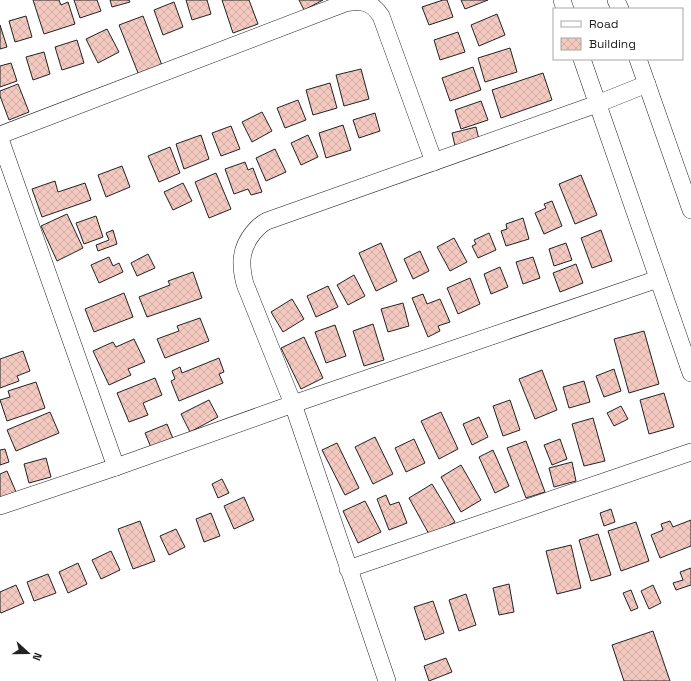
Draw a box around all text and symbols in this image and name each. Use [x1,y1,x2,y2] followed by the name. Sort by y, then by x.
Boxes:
[553,8,683,60] legend
[589,16,618,32] text: Road
[589,36,636,52] text: Building
[8,633,48,673] north arrow
[29,651,45,663] text: N

